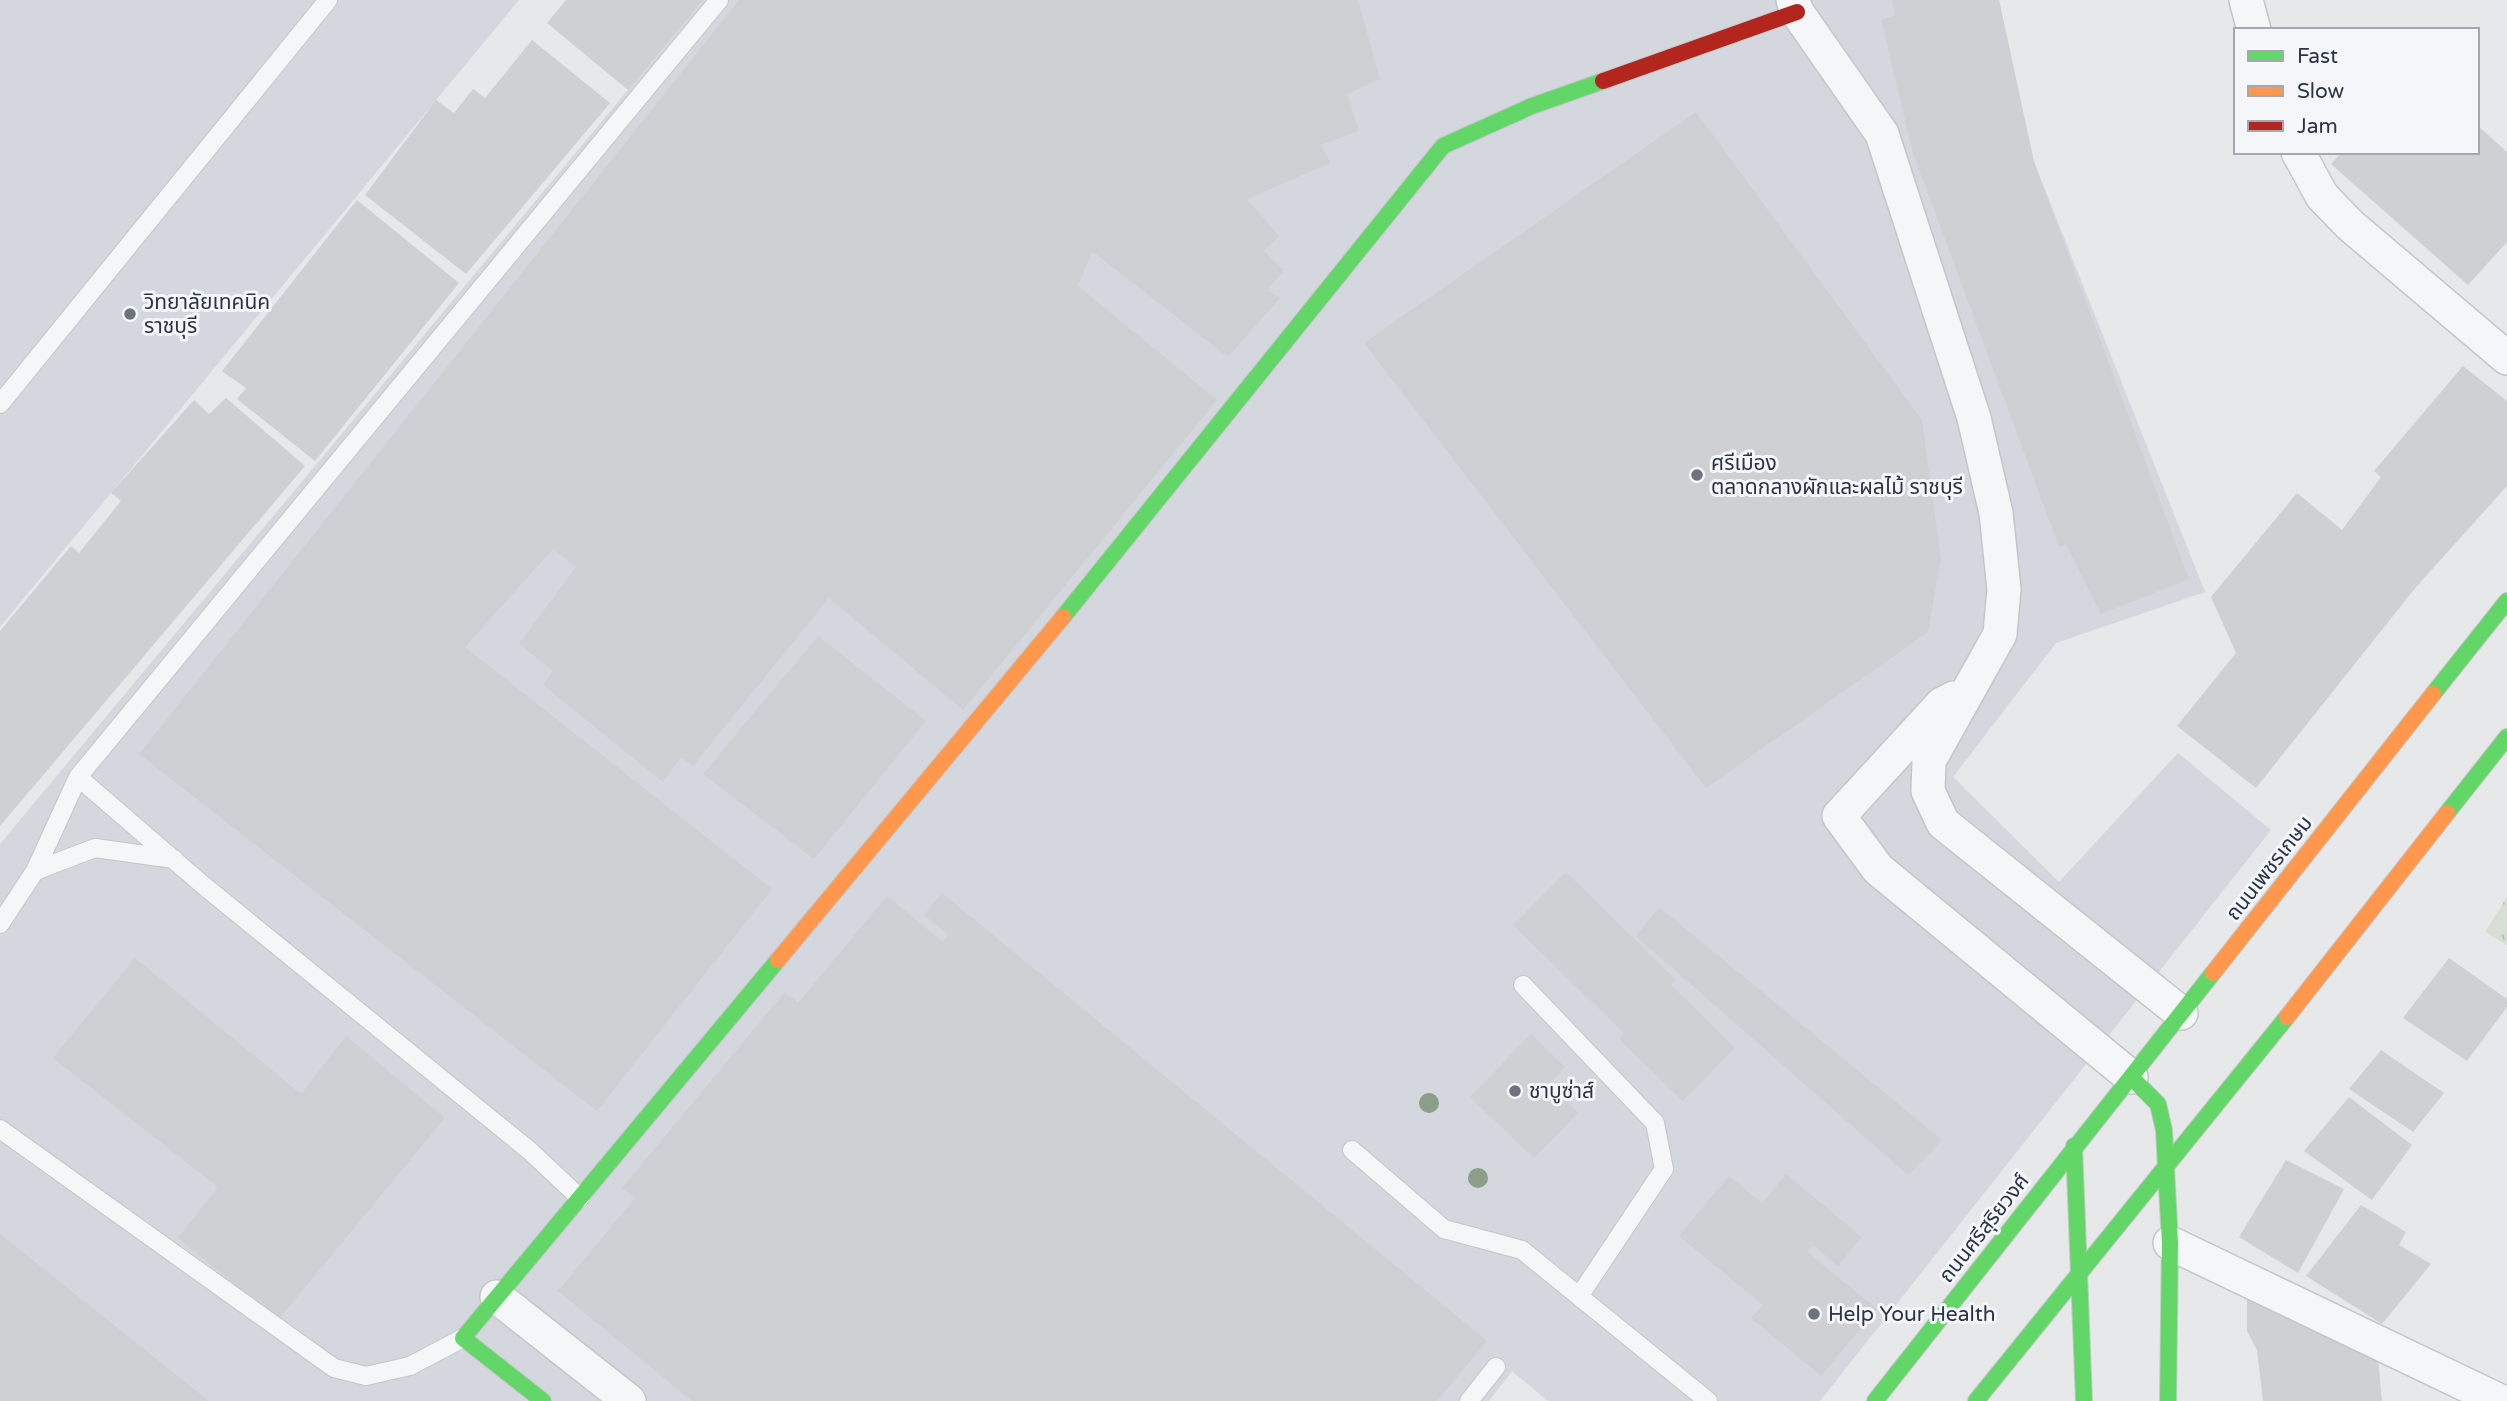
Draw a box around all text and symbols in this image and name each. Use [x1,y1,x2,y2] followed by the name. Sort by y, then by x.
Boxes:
[2234,28,2479,154] legend
[2297,44,2338,69] text: Fast
[2297,79,2345,104] text: Slow
[2297,114,2338,139] text: Jam
[144,290,270,339] place label: วิทยาลัยเทคนิค ราชบุรี
[122,306,138,322] marker: วิทยาลัยเทคนิค ราชบุรี
[1711,451,1963,500] place label: ศรีเมือง ตลาดกลางผักและผลไม้ ราชบุรี
[1689,467,1705,483] marker: ศรีเมือง ตลาดกลางผักและผลไม้ ราชบุรี
[2221,811,2318,926] street label: ถนนเพชรเกษม
[1529,1079,1594,1104] place label: ชาบูซ่าส์
[1507,1083,1523,1099] marker: ชาบูซ่าส์
[1934,1169,2035,1288] street label: ถนนศรีสุริยวงศ์
[1828,1302,1996,1327] place label: Help Your Health
[1806,1306,1822,1322] marker: Help Your Health

